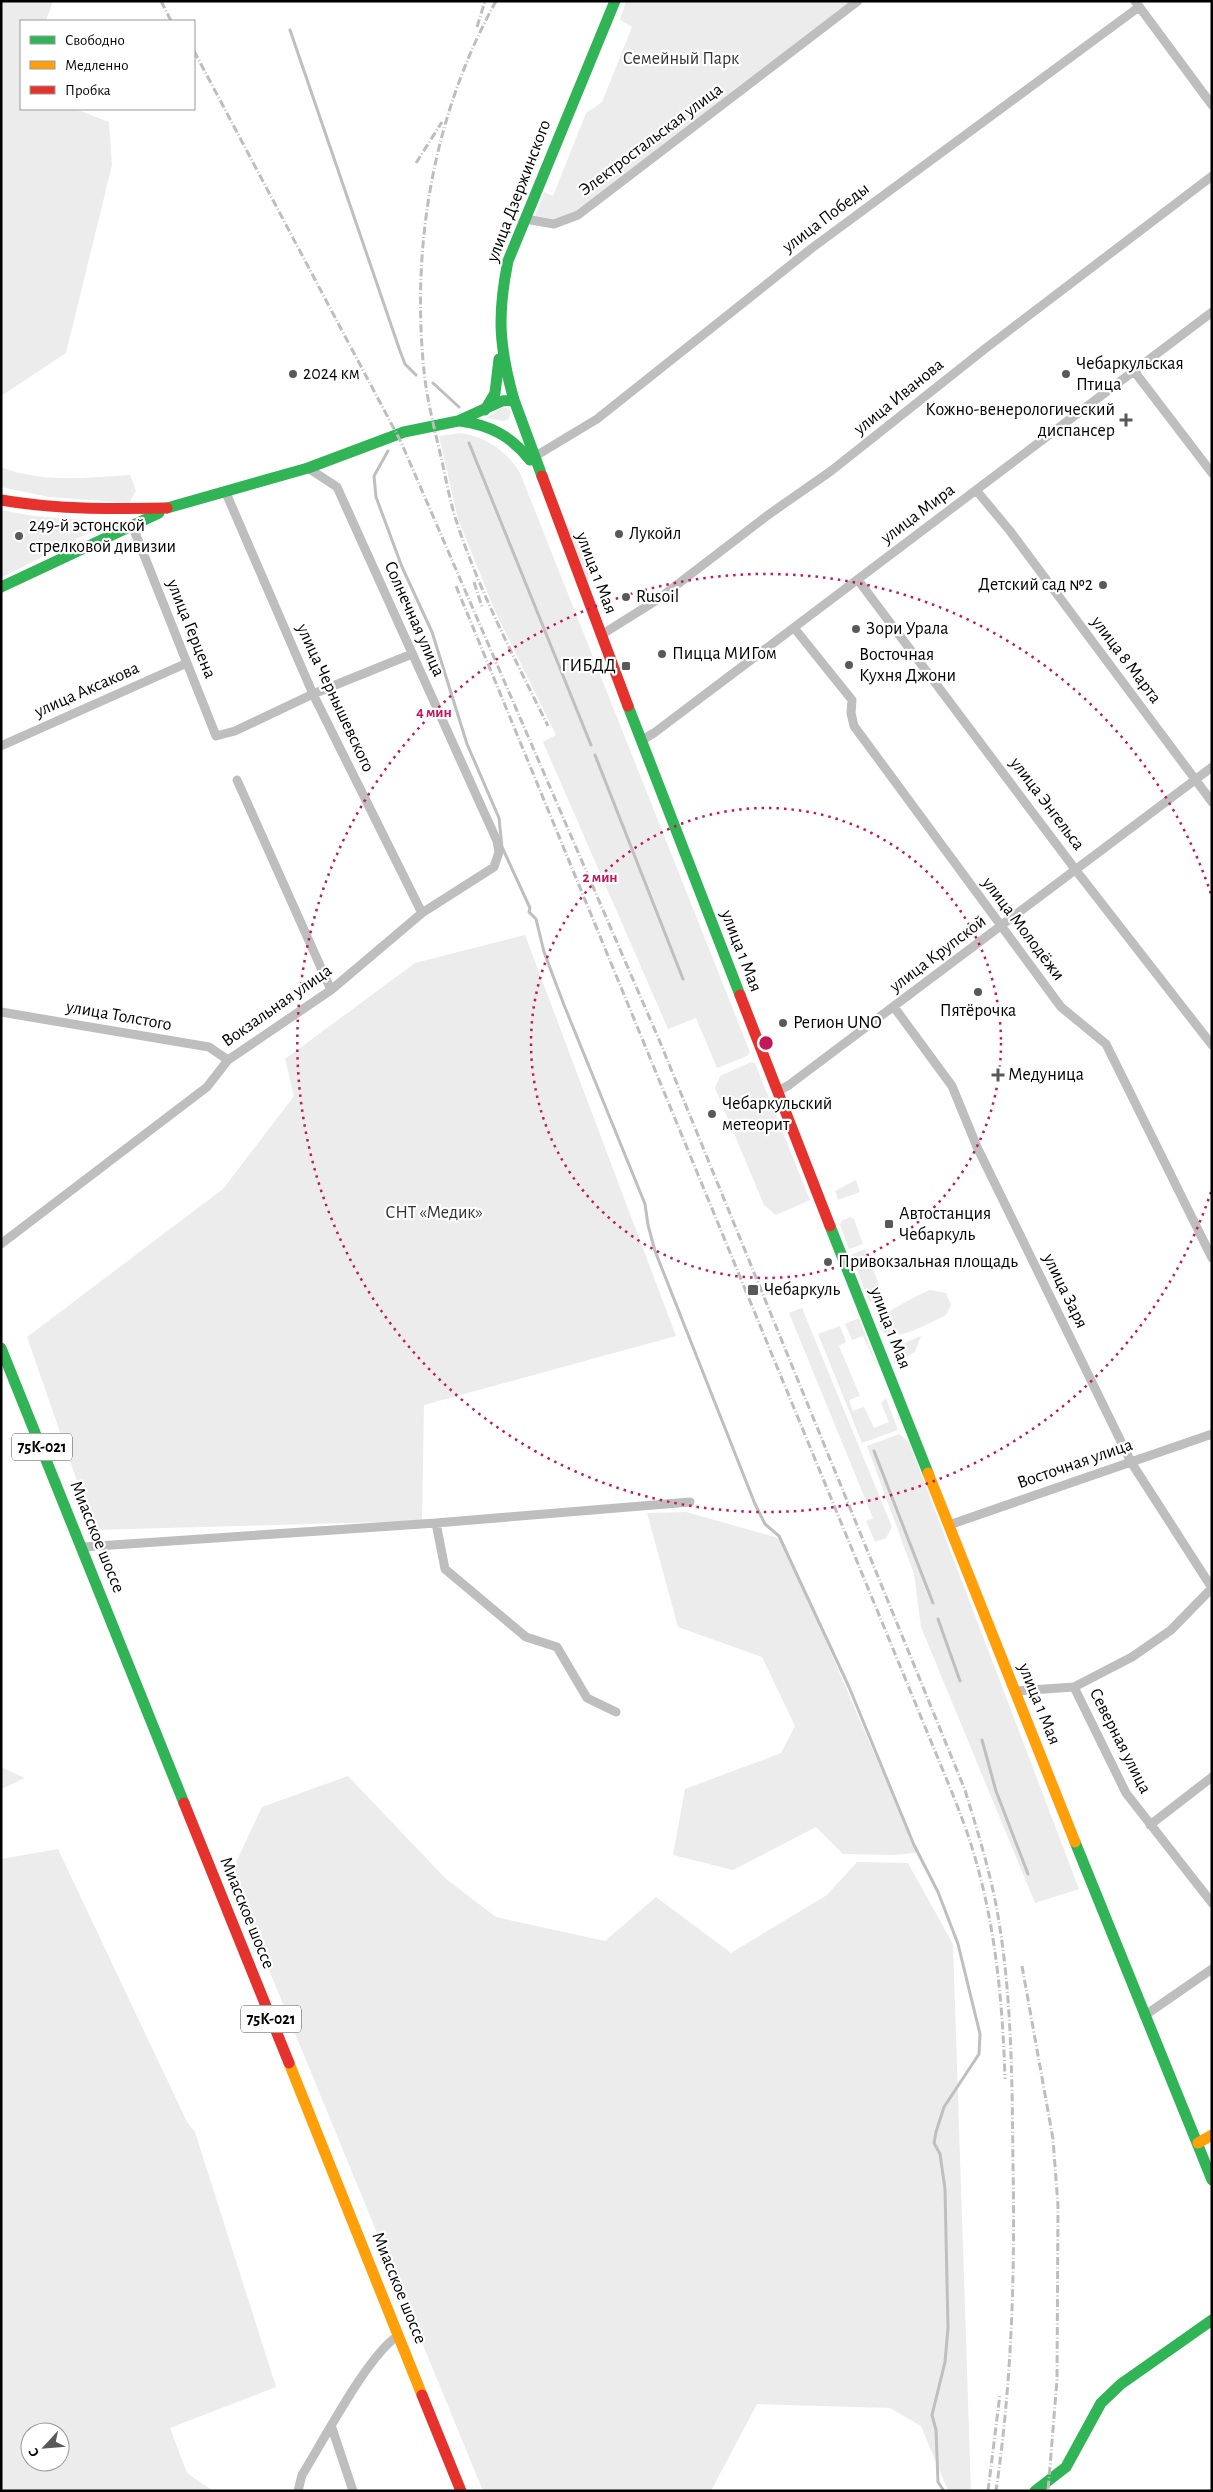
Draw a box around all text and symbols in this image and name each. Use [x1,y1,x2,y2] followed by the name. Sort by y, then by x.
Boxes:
[20,20,195,110] legend
[65,33,125,48] text: Свободно
[623,50,740,68] park label: Семейный Парк
[65,58,129,73] text: Медленно
[576,80,726,200] street label: Электростальская улица
[65,83,111,98] text: Пробка
[483,117,554,265] street label: улица Дзержинского
[778,179,873,257] street label: улица Победы
[1076,354,1184,394] place label: Чебаркульская Птица
[850,356,947,439] street label: улица Иванова
[303,365,360,383] place label: 2024 км
[287,368,299,380] marker: 2024 км
[1060,368,1072,380] marker: Чебаркульская Птица
[925,401,1115,440] place label: Кожно-венерологический диспансер
[1119,413,1133,427] marker: Кожно-венерологический диспансер
[877,481,958,548] street label: улица Мира
[29,517,176,556] place label: 249-й эстонской стрелковой дивизии
[629,525,681,543] place label: Лукойл
[613,528,625,540] marker: Лукойл
[572,529,620,616] street label: улица 1 Мая
[13,530,25,542] marker: 249-й эстонской стрелковой дивизии
[380,558,448,680] street label: Солнечная улица
[163,576,219,681] street label: улица Герцена
[978,576,1093,594] place label: Детский сад №2
[1097,579,1109,591] marker: Детский сад №2
[636,588,679,606] place label: Rusoil
[620,591,632,603] marker: Rusoil
[1087,612,1164,707] street label: улица 8 Марта
[292,620,377,775] street label: улица Чернышевского
[866,620,949,638] place label: Зори Урала
[850,623,862,635] marker: Зори Урала
[672,645,777,663] place label: Пицца МИГом
[859,646,956,685] place label: Восточная Кухня Джони
[656,648,668,660] marker: Пицца МИГом
[561,657,616,675] place label: ГИБДД
[31,659,142,721] street label: улица Аксакова
[843,659,855,671] marker: Восточная Кухня Джони
[620,660,632,672] marker: ГИБДД
[416,705,452,720] text: 4 мин
[1006,753,1088,854] street label: улица Энгельса
[582,870,618,885] text: 2 мин
[978,873,1068,984] street label: улица Молодёжи
[717,907,765,994] street label: улица 1 Мая
[886,912,989,996] street label: улица Крупской
[219,961,335,1051] street label: Вокзальная улица
[972,986,984,998] marker: Пятёрочка
[64,998,173,1034] street label: улица Толстого
[940,1002,1016,1020] place label: Пятёрочка
[793,1014,882,1032] place label: Регион UNO
[777,1017,789,1029] marker: Регион UNO
[757,1034,775,1052] centre of rings
[1008,1066,1084,1084] place label: Медуница
[992,1069,1004,1081] marker: Медуница
[722,1094,832,1134] place label: Чебаркульский метеорит
[706,1108,718,1120] marker: Чебаркульский метеорит
[385,1204,483,1222] park label: СНТ «Медик»
[899,1205,991,1244] place label: Автостанция Чебаркуль
[883,1218,895,1230] marker: Автостанция Чебаркуль
[1039,1250,1091,1331] street label: улица Заря
[838,1253,1018,1271] place label: Привокзальная площадь
[822,1256,834,1268] marker: Привокзальная площадь
[764,1280,840,1299] place label: Чебаркуль
[746,1283,760,1297] marker: Чебаркуль
[866,1284,914,1371] street label: улица 1 Мая
[12,1434,72,1460] road number: 75К-021
[1015,1436,1135,1492] street label: Восточная улица
[66,1479,128,1595] street label: Миасское шоссе
[1014,1660,1063,1747] street label: улица 1 Мая
[1086,1685,1154,1797] street label: Северная улица
[216,1855,278,1971] street label: Миасское шоссе
[241,2006,301,2032] road number: 75К-021
[368,2230,430,2346] street label: Миасское шоссе
[20,2422,70,2472] north arrow
[26,2445,42,2459] text: С

